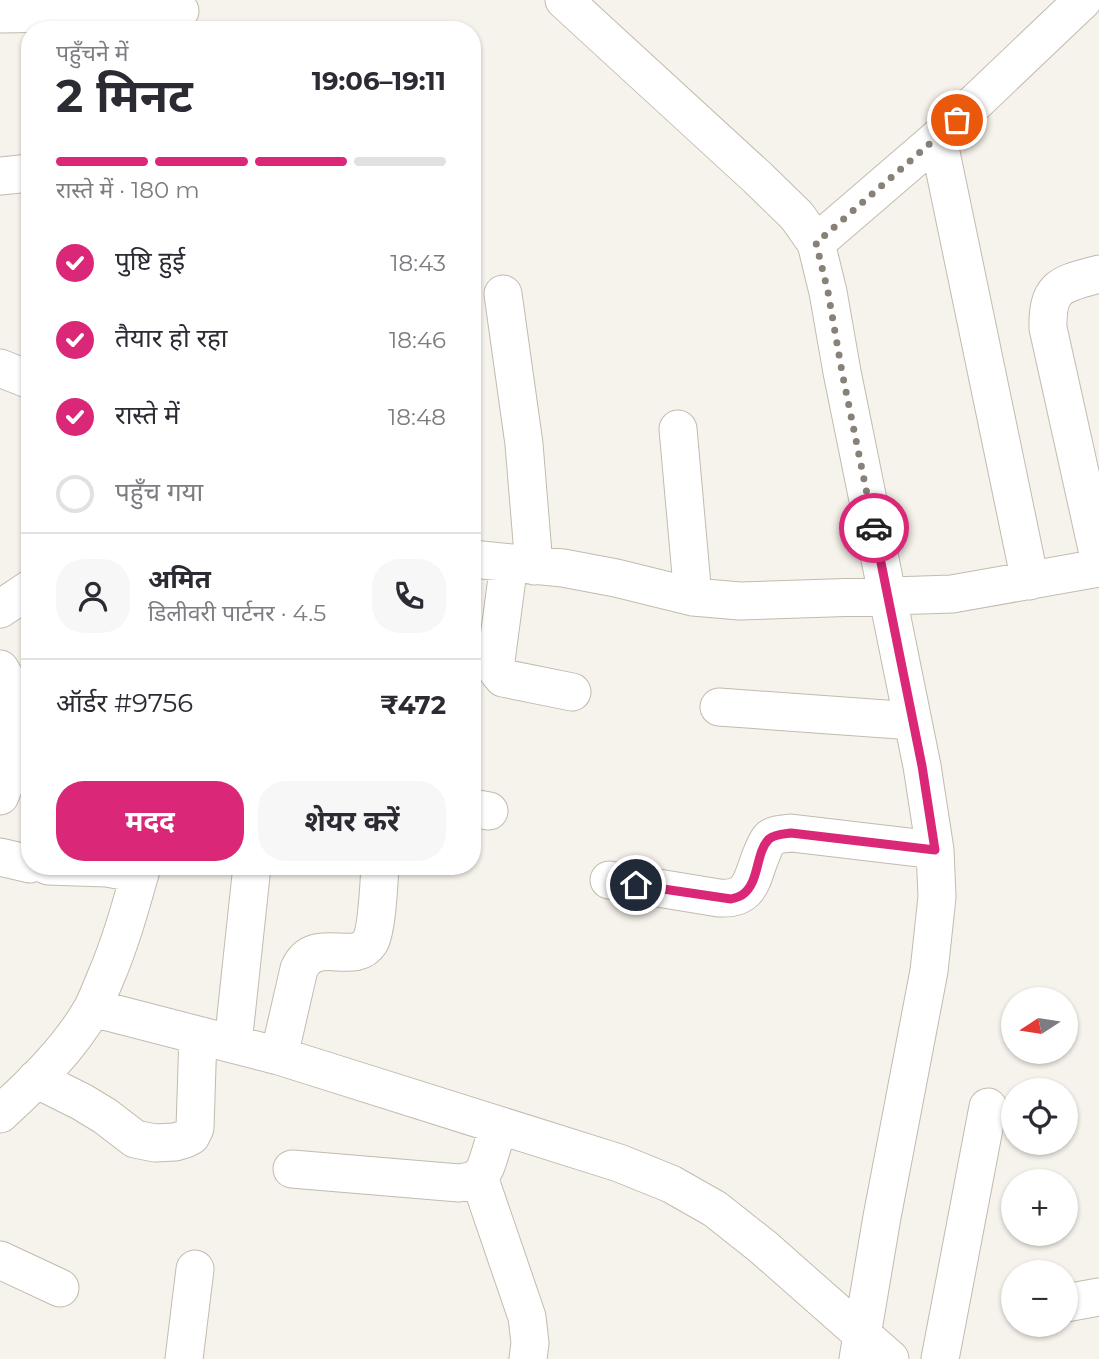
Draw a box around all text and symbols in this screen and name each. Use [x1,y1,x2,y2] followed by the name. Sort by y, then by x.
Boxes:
[56,39,128,67] text: पहुँचने में
[312,65,446,97] text: 19:06–19:11
[56,67,193,124] text: 2 मिनट
[927,90,987,150] pin
[938,101,976,139] icon: bag
[56,176,200,204] text: रास्ते में · 180 m
[56,244,94,282] icon: check
[115,245,185,277] text: पुष्टि हुई
[390,249,446,277] text: 18:43
[56,321,94,359] icon: check
[115,322,228,354] text: तैयार हो रहा
[389,326,446,354] text: 18:46
[56,398,94,436] icon: check
[115,399,180,431] text: रास्ते में
[388,403,446,431] text: 18:48
[115,476,203,508] text: पहुँच गया
[839,493,909,563] courier
[855,509,893,547] icon: car
[56,559,130,633] button: person
[372,559,446,633] button: phone
[148,563,211,595] text: अमित
[148,599,326,627] text: डिलीवरी पार्टनर · 4.5
[56,687,193,719] text: ऑर्डर #9756
[380,689,446,721] text: ₹472
[56,781,244,861] button: मदद
[258,781,446,861] button: शेयर करें
[606,855,666,915] pin
[617,866,655,904] icon: home
[1001,987,1078,1064] north arrow
[1001,987,1078,1337] map controls
[1001,1078,1078,1155] button: locate
[1001,1169,1078,1246] button: +
[1001,1260,1078,1337] button: −

